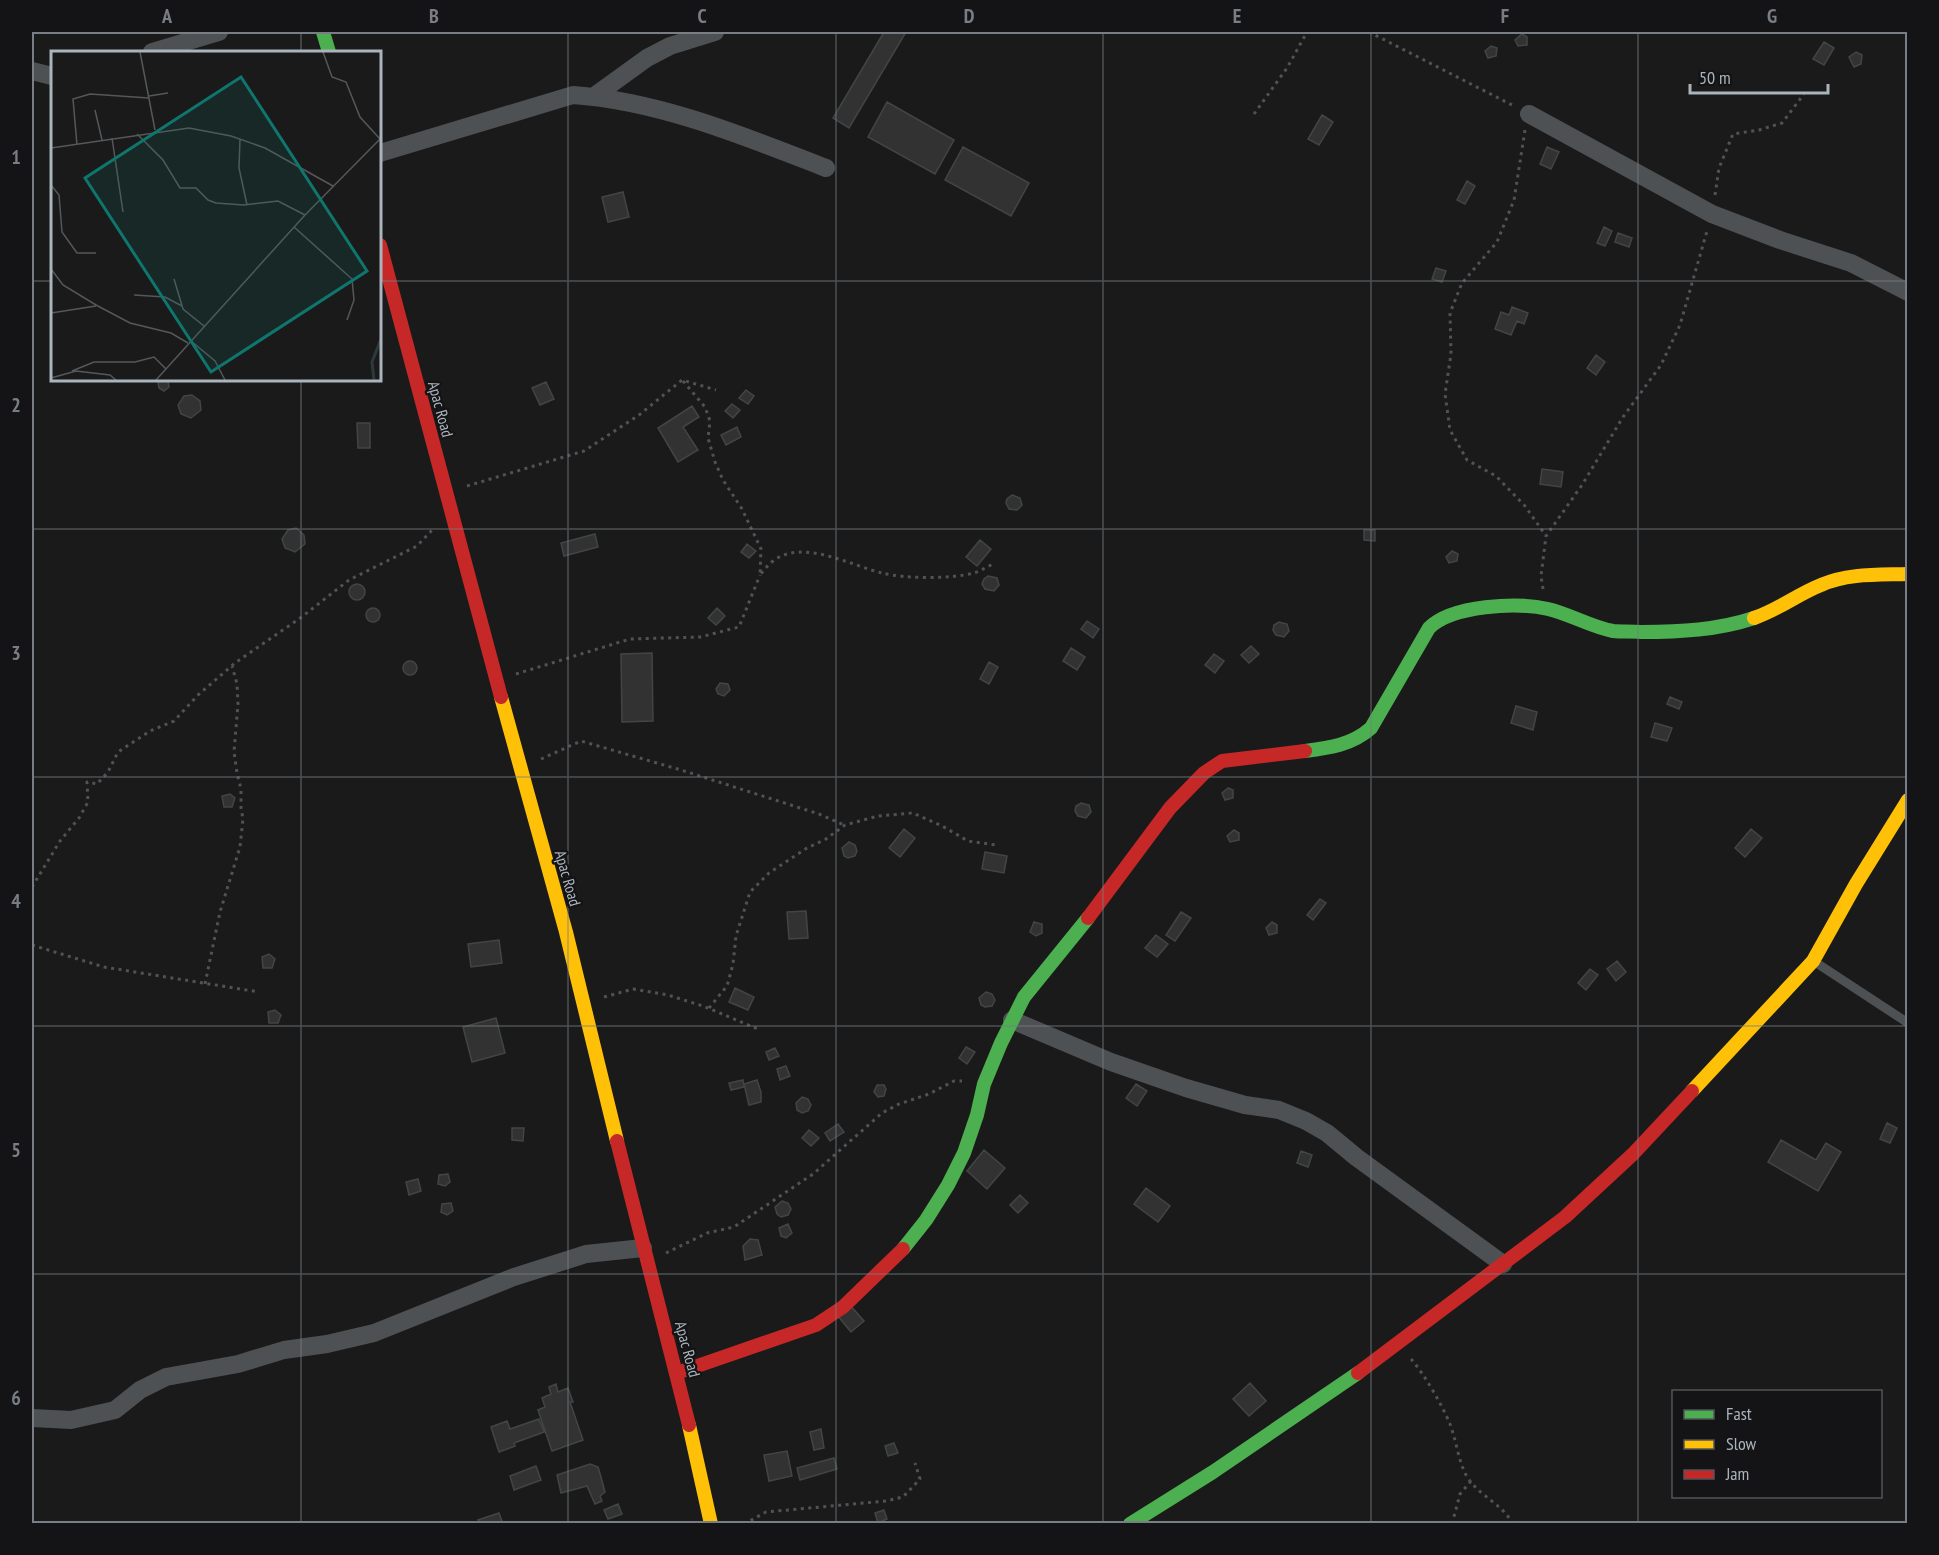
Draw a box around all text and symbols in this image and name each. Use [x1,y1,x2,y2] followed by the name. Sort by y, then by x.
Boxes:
[161,3,173,29] text: A
[429,3,439,29] text: B
[697,3,707,29] text: C
[964,3,975,29] text: D
[1233,3,1241,29] text: E
[1501,3,1509,29] text: F
[1767,3,1777,29] text: G
[51,51,381,381] inset map
[1690,57,1828,95] scale bar
[1699,66,1731,89] text: 50 m
[11,144,21,170] text: 1
[424,379,458,439] street label: Apac Road
[11,392,21,418] text: 2
[11,640,21,666] text: 3
[551,848,585,908] street label: Apac Road
[11,888,21,914] text: 4
[11,1137,21,1163] text: 5
[671,1319,705,1379] street label: Apac Road
[11,1385,21,1411] text: 6
[1672,1390,1882,1498] legend
[1726,1402,1752,1425] text: Fast
[1726,1432,1757,1455] text: Slow
[1725,1462,1749,1485] text: Jam

